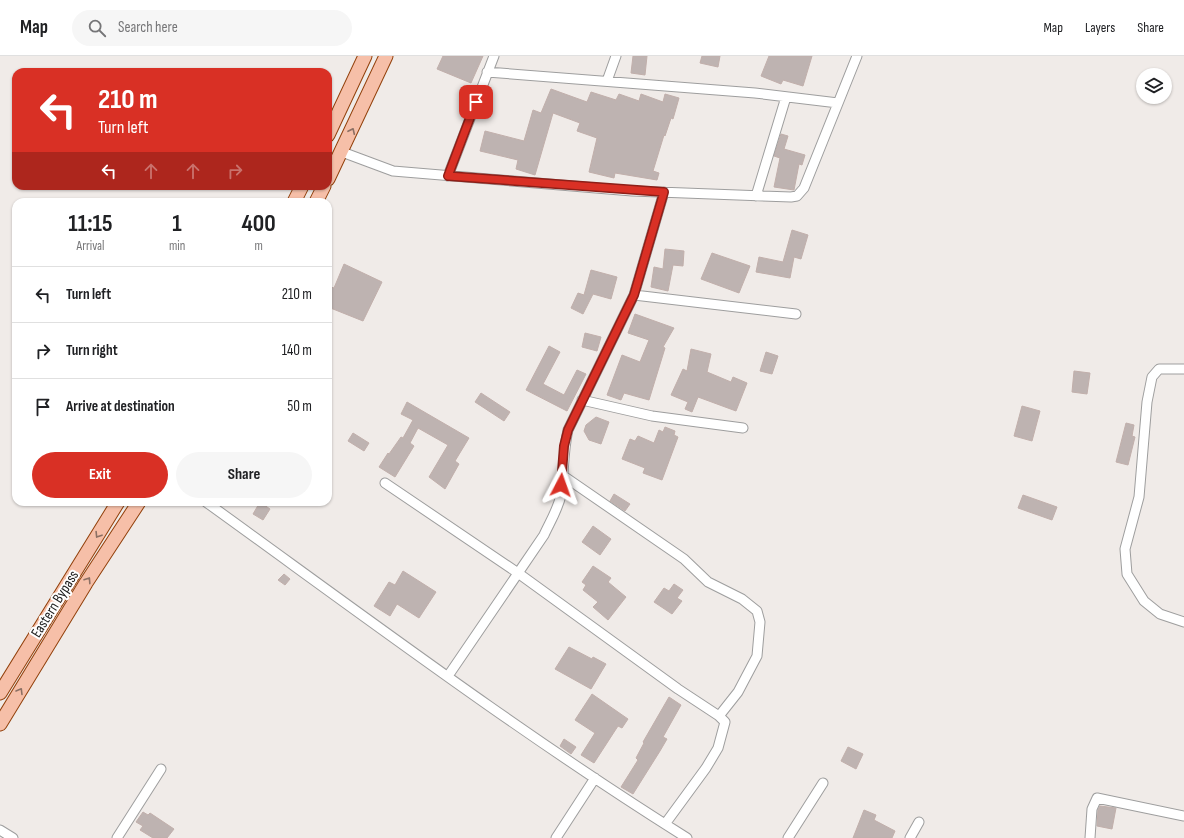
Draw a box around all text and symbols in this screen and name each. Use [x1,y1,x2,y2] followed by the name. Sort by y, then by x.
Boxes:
[72,10,352,46] search box
[20,16,48,39] text: Map
[86,17,108,39] icon: search
[118,18,178,37] text: Search here
[1043,19,1063,36] text: Map
[1085,19,1115,36] text: Layers
[1137,19,1164,36] text: Share
[1136,68,1172,104] map controls
[1136,68,1172,104] button: layers
[98,83,158,116] text: 210 m
[32,84,84,136] icon: left
[459,85,493,119] pin
[465,91,487,113] icon: arrive
[98,117,149,138] text: Turn left
[347,128,355,135] one-way arrow
[98,160,120,182] icon: left
[140,160,162,182] icon: ahead
[182,160,204,182] icon: ahead
[224,160,246,182] icon: right
[68,209,113,238] text: 11:15
[172,209,182,238] text: 1
[242,209,276,238] text: 400
[76,238,104,254] text: Arrival
[169,238,185,254] text: min
[254,238,263,254] text: m
[32,284,54,306] icon: left
[66,285,111,304] text: Turn left
[282,285,312,304] text: 210 m
[32,340,54,362] icon: right
[66,341,118,360] text: Turn right
[282,341,312,360] text: 140 m
[32,396,54,418] icon: arrive
[66,397,175,416] text: Arrive at destination
[287,397,312,416] text: 50 m
[32,452,168,498] button: Exit
[176,452,312,498] button: Share
[540,464,582,506] position arrow
[95,531,102,538] one-way arrow
[27,567,83,641] street label: Eastern Bypass
[84,577,91,584] one-way arrow
[16,688,23,695] one-way arrow

